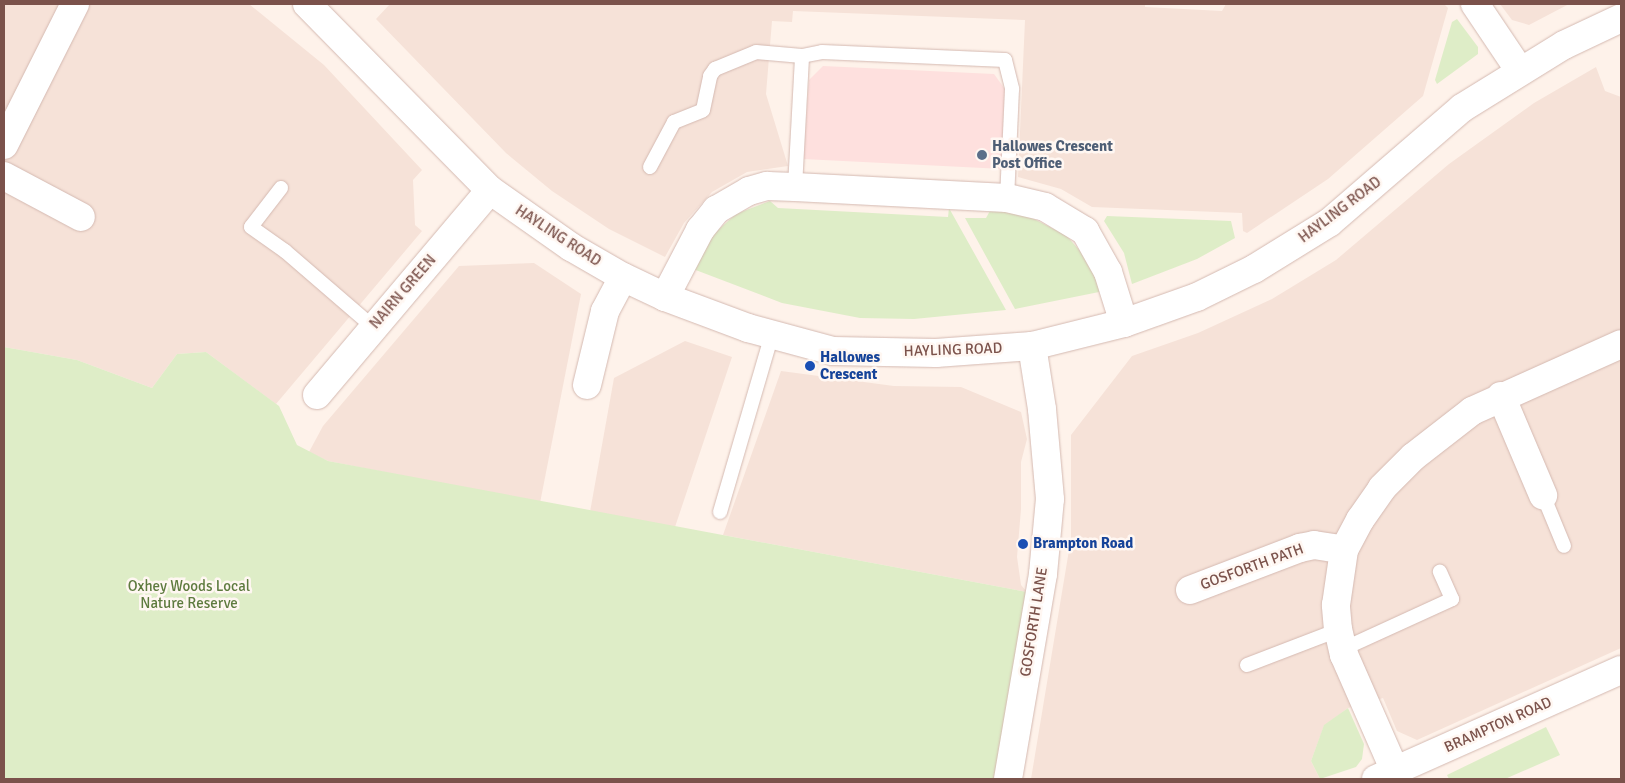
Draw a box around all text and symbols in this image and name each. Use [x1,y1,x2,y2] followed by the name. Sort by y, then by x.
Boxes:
[992,137,1113,172] place label: Hallowes Crescent Post Office
[976,149,988,161] marker: Hallowes Crescent Post Office
[1295,173,1385,247] street label: HAYLING ROAD
[512,202,604,270] street label: HAYLING ROAD
[366,251,440,333] street label: NAIRN GREEN
[903,339,1003,361] street label: HAYLING ROAD
[820,348,880,383] place label: Hallowes Crescent
[804,360,816,372] marker: Hallowes Crescent
[1033,535,1133,553] place label: Brampton Road
[1017,538,1029,550] marker: Brampton Road
[1198,540,1306,594] street label: GOSFORTH PATH
[1016,566,1052,678] street label: GOSFORTH LANE
[128,577,250,612] park label: Oxhey Woods Local Nature Reserve
[1442,693,1554,757] street label: BRAMPTON ROAD

